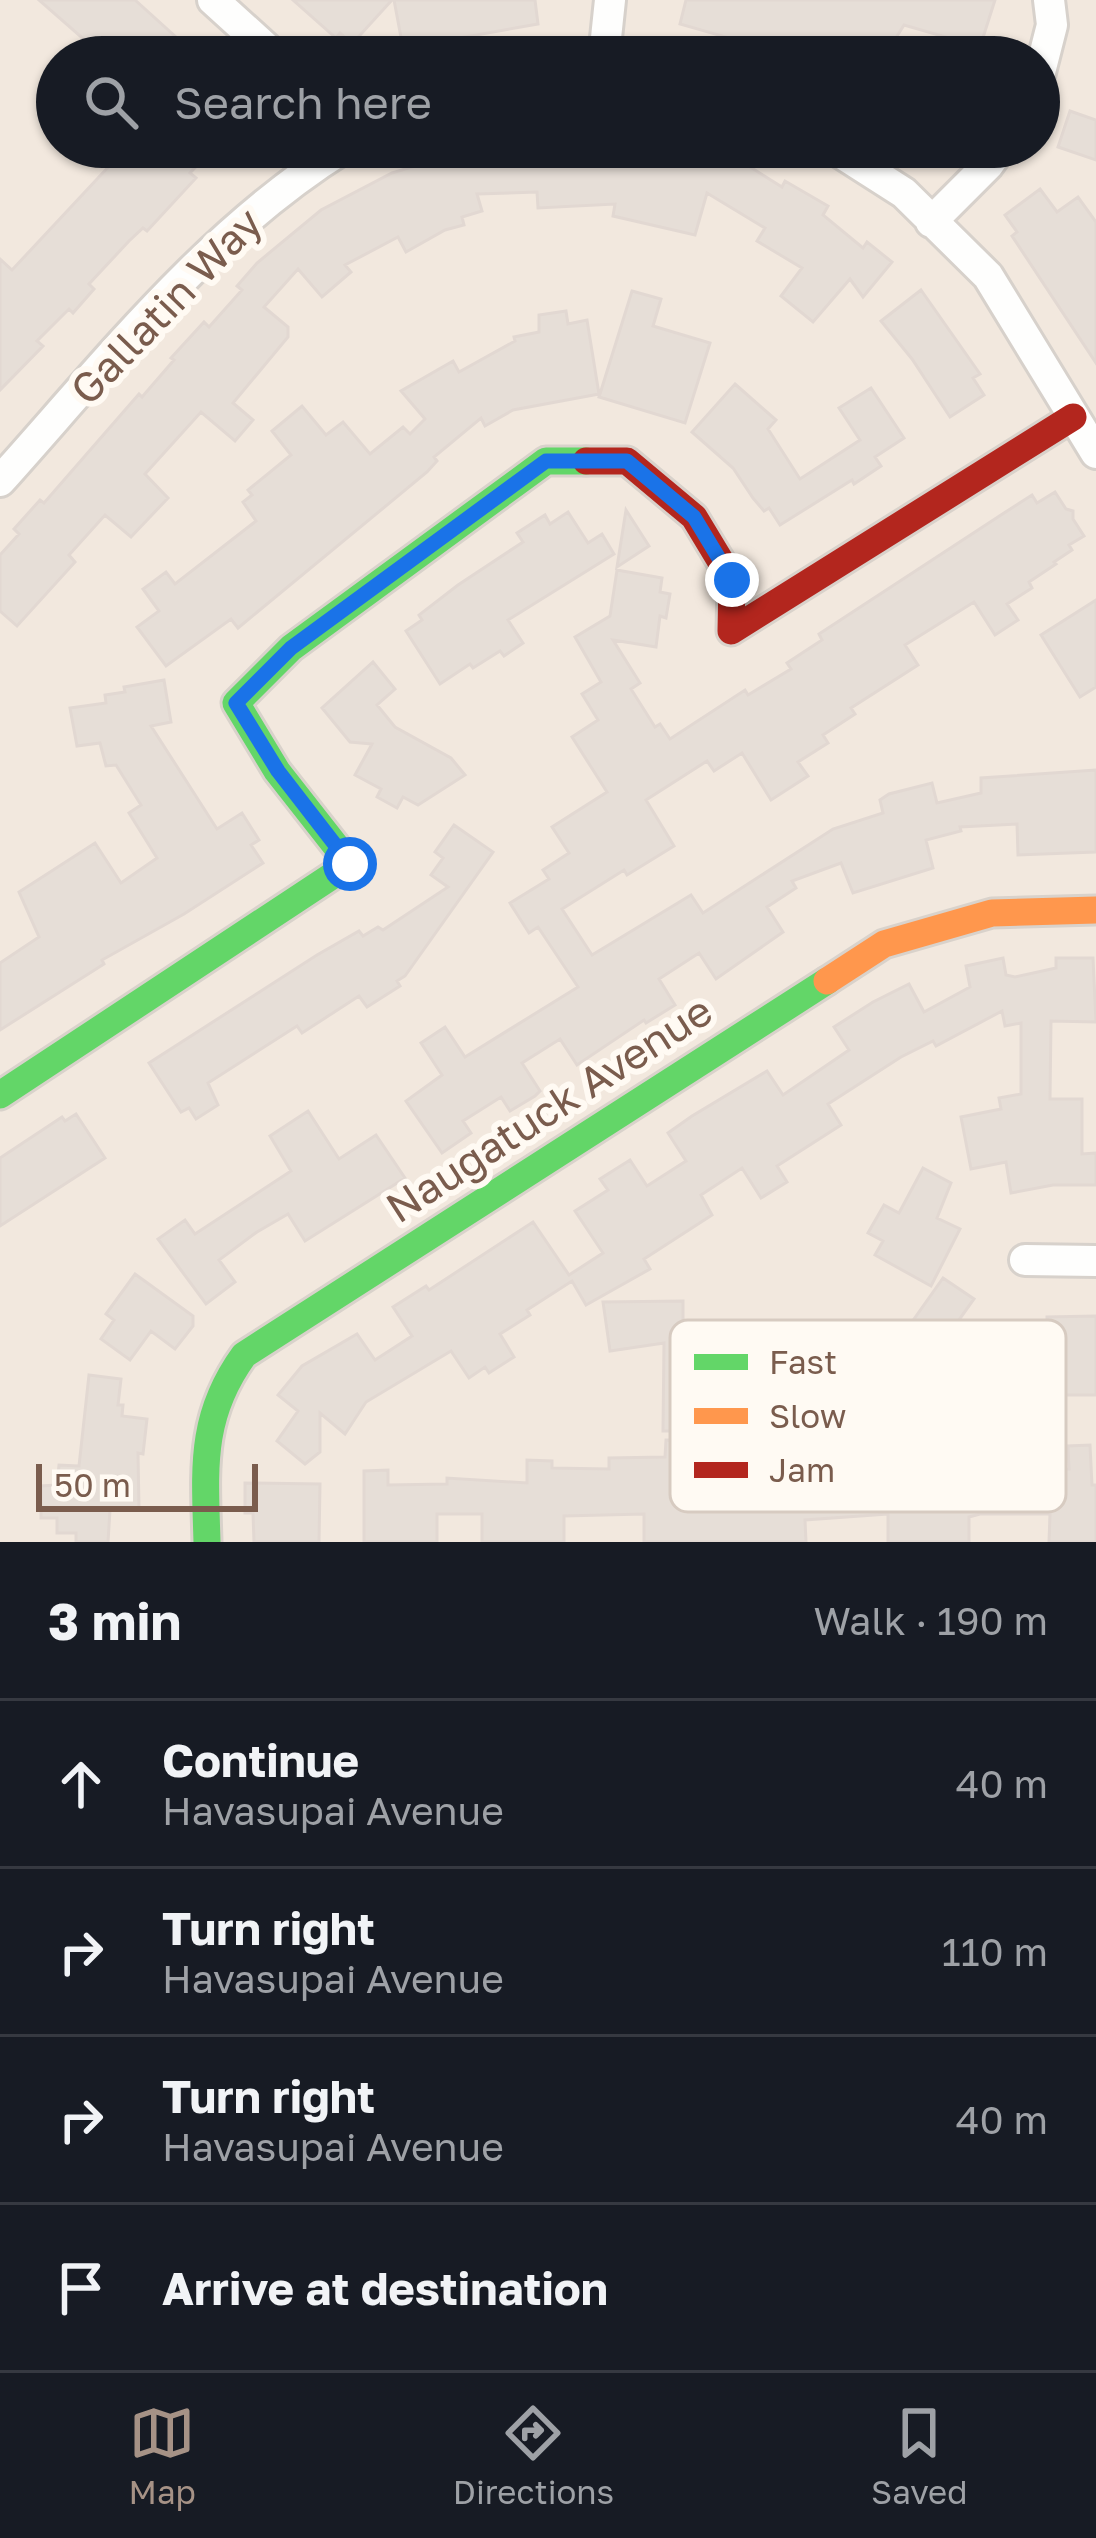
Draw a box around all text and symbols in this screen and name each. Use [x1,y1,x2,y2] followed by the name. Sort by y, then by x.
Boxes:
[36,36,1060,168] search box
[78,69,144,135] icon: search
[174,75,432,129] text: Search here
[59,197,271,414] street label: Gallatin Way
[705,553,759,607] route end
[323,837,377,891] route start
[376,984,720,1232] street label: Naugatuck Avenue
[670,1320,1066,1512] legend
[769,1342,837,1381] text: Fast
[769,1396,847,1435] text: Slow
[769,1450,835,1489] text: Jam
[36,1458,258,1511] scale bar
[54,1465,131,1504] text: 50 m
[48,1590,181,1651] text: 3 min
[813,1597,1048,1644] text: Walk · 190 m
[162,1733,359,1787] text: Continue
[48,1751,114,1817] icon: ahead
[956,1760,1048,1807] text: 40 m
[162,1787,504,1834] text: Havasupai Avenue
[162,1901,375,1955] text: Turn right
[48,1919,114,1985] icon: right
[942,1928,1048,1975] text: 110 m
[162,1955,504,2002] text: Havasupai Avenue
[162,2069,375,2123] text: Turn right
[48,2087,114,2153] icon: right
[956,2096,1048,2143] text: 40 m
[162,2123,504,2170] text: Havasupai Avenue
[48,2255,114,2321] icon: arrive
[162,2261,608,2315] text: Arrive at destination
[129,2400,196,2511] tab: Map
[453,2400,614,2511] tab: Directions
[871,2400,967,2511] tab: Saved

